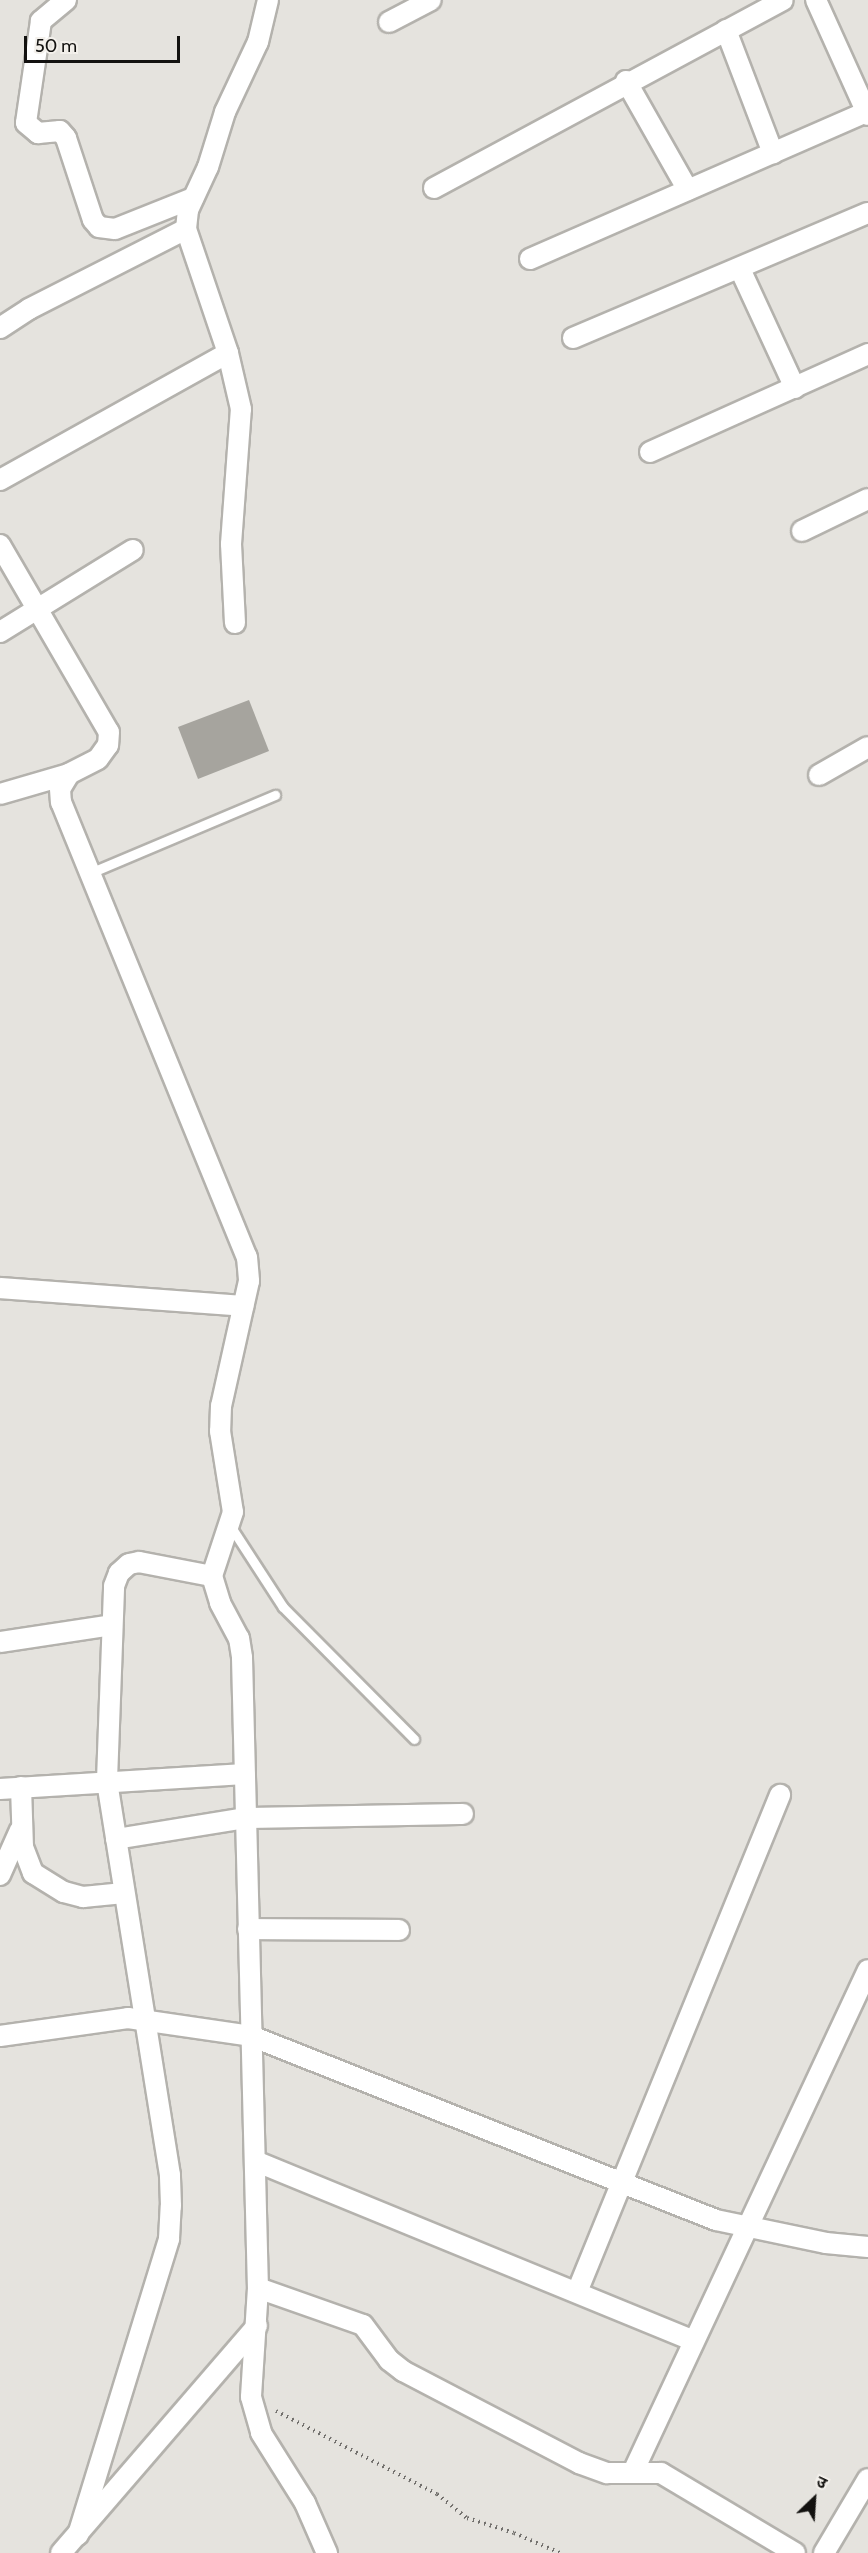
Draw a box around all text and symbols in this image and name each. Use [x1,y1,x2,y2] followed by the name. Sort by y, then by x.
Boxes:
[27,24,183,62] scale bar
[35,35,77,57] text: 50 m
[784,2469,844,2529] north arrow
[814,2472,830,2493] text: उ

